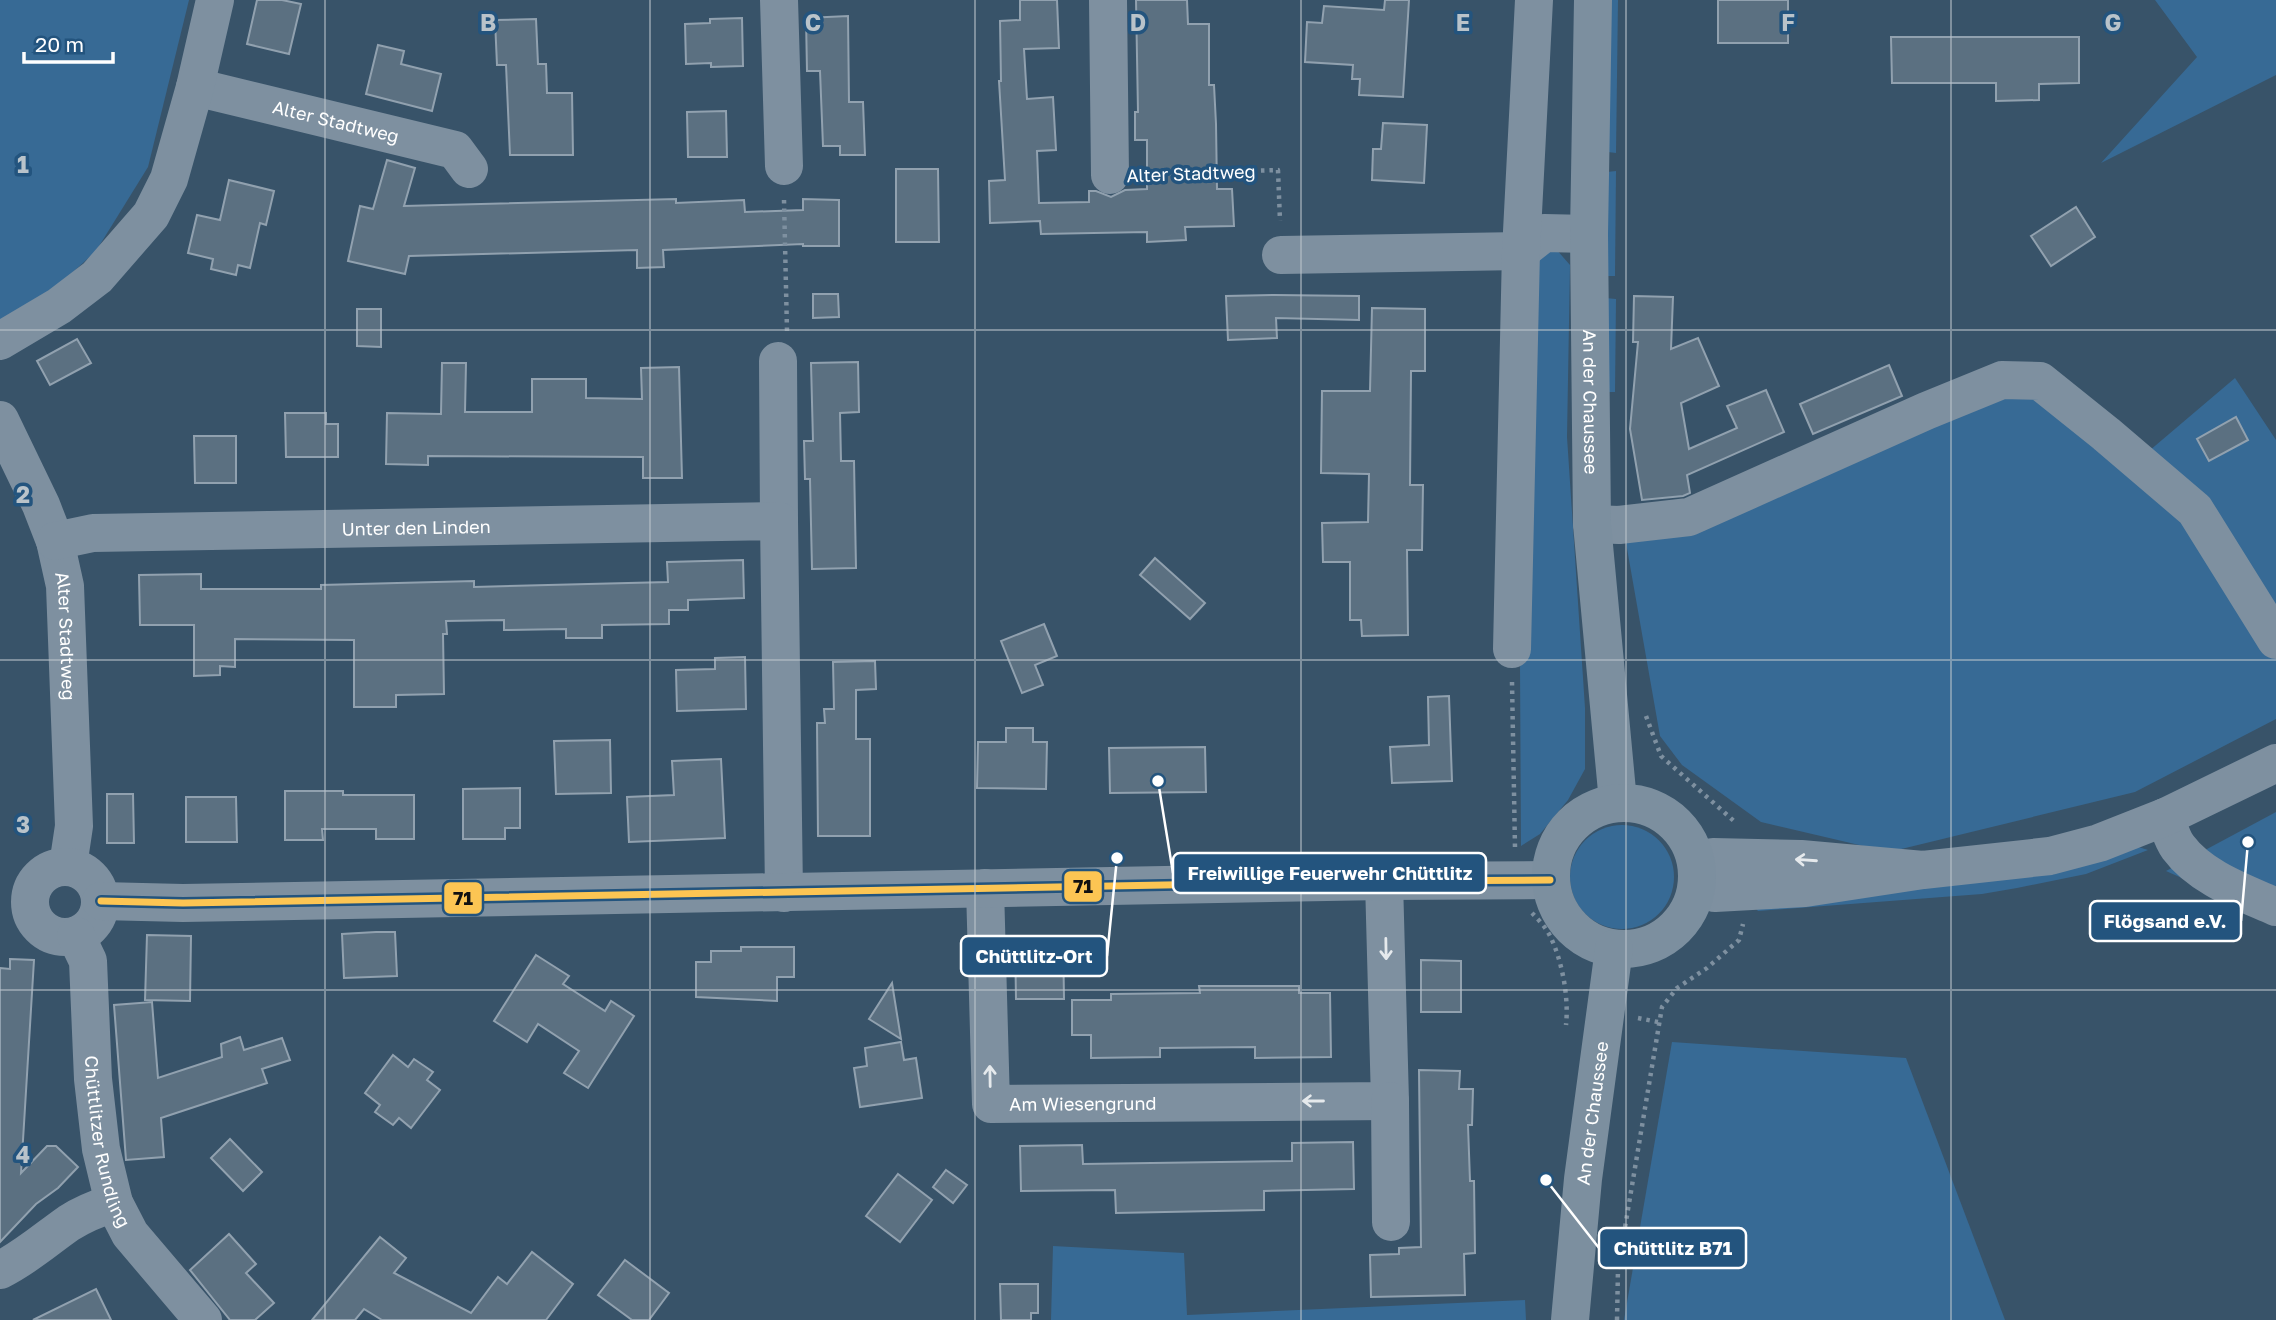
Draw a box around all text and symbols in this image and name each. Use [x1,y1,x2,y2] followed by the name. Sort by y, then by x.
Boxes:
[480,8,496,36] text: B
[805,8,821,36] text: C
[1130,8,1146,36] text: D
[1456,8,1470,36] text: E
[1781,8,1795,36] text: F
[2105,8,2121,36] text: G
[24,21,114,65] scale bar
[35,31,84,57] text: 20 m
[271,95,401,147] street label: Alter Stadtweg
[17,150,29,178] text: 1
[1126,160,1256,186] street label: Alter Stadtweg
[1579,329,1602,475] street label: An der Chaussee
[16,480,30,508] text: 2
[341,515,491,540] street label: Unter den Linden
[51,569,80,701] street label: Alter Stadtweg
[16,810,30,838] text: 3
[1173,853,1486,893] callout: Freiwillige Feuerwehr Chüttlitz
[1795,853,1818,866] one-way arrow
[1187,861,1473,884] text: Freiwillige Feuerwehr Chüttlitz
[1063,870,1103,903] line badge: 71
[1073,874,1093,897] text: 71
[443,881,483,915] line badge: 71
[453,886,473,909] text: 71
[2090,901,2241,941] callout: Flögsand e.V.
[2103,909,2227,932] text: Flögsand e.V.
[961,936,1107,976] callout: Chüttlitz-Ort
[1379,938,1393,961] one-way arrow
[975,944,1093,967] text: Chüttlitz-Ort
[1571,1040,1612,1186] street label: An der Chaussee
[81,1055,136,1231] street label: Chüttlitzer Rundling
[983,1065,997,1088] one-way arrow
[1009,1092,1157,1115] street label: Am Wiesengrund
[1302,1094,1325,1108] one-way arrow
[16,1140,30,1168] text: 4
[1599,1228,1746,1268] callout: Chüttlitz B71
[1614,1236,1733,1259] text: Chüttlitz B71

